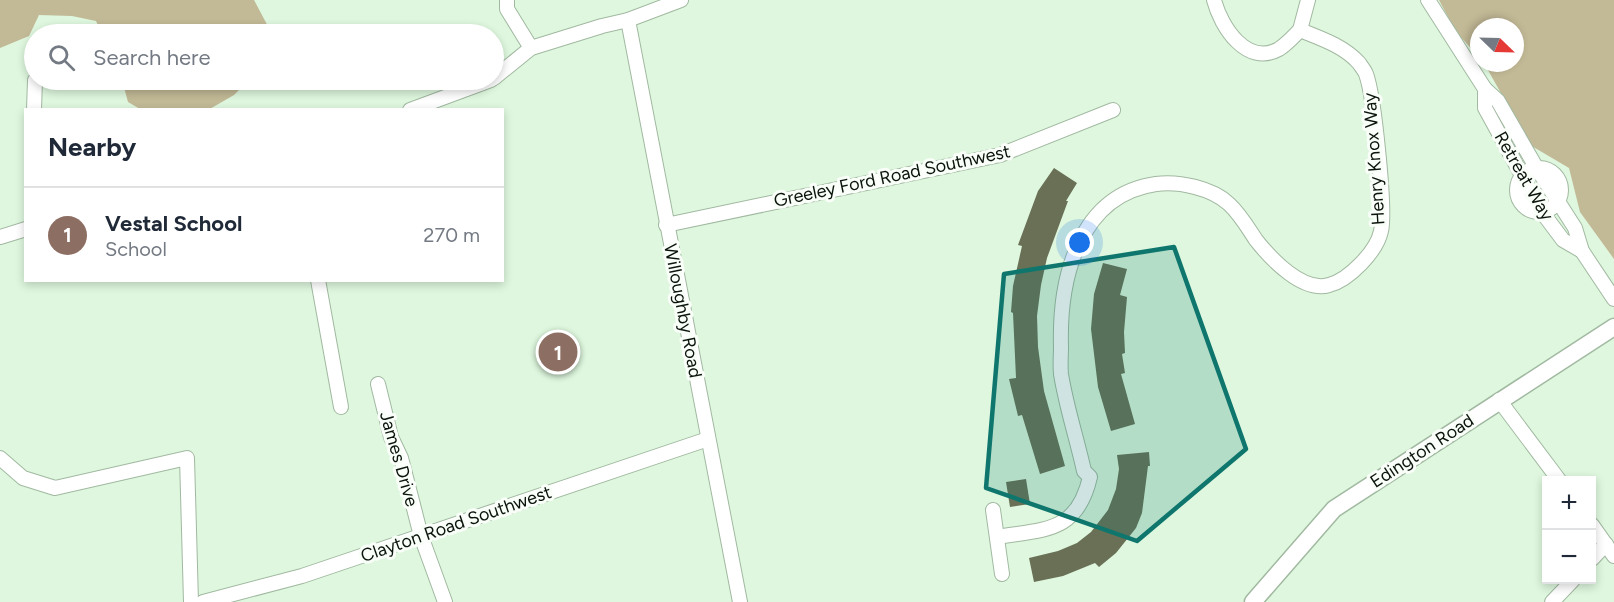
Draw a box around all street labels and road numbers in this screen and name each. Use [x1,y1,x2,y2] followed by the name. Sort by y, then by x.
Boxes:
[1358,91,1390,226] street label: Henry Knox Way
[1490,127,1559,225] street label: Retreat Way
[772,140,1012,212] street label: Greeley Ford Road Southwest
[659,242,707,380] street label: Willoughby Road
[375,409,423,509] street label: James Drive
[1366,409,1478,493] street label: Edington Road
[358,481,554,567] street label: Clayton Road Southwest

